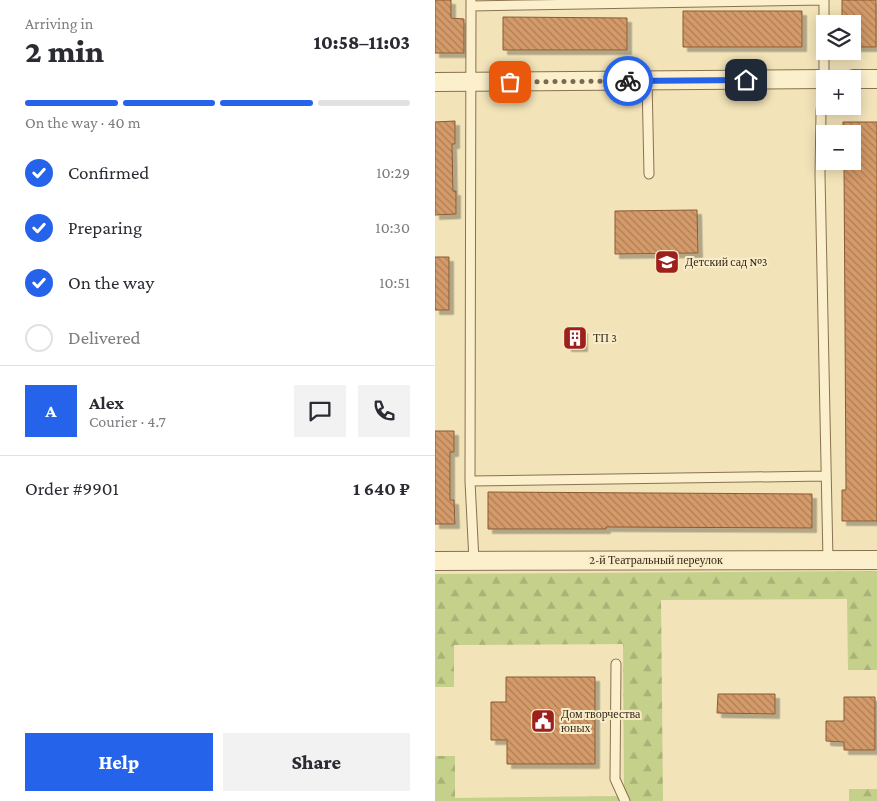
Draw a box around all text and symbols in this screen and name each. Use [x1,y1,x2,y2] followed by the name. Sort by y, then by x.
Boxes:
[25,15,93,32] text: Arriving in
[816,15,861,170] map controls
[816,15,861,60] button: layers
[314,32,410,53] text: 10:58–11:03
[25,33,104,69] text: 2 min
[603,56,653,106] courier
[725,59,767,101] pin
[489,61,531,103] pin
[732,66,760,94] icon: home
[614,67,642,95] icon: bike
[496,68,524,96] icon: bag
[816,70,861,115] button: +
[25,114,141,131] text: On the way · 40 m
[816,125,861,170] button: −
[25,159,53,187] icon: check
[68,162,149,183] text: Confirmed
[376,164,410,181] text: 10:29
[25,214,53,242] icon: check
[68,217,142,238] text: Preparing
[375,219,410,236] text: 10:30
[654,249,680,275] school or university icon: Детский сад №3
[685,255,768,269] place label: Детский сад №3
[25,269,53,297] icon: check
[68,272,154,293] text: On the way
[379,274,410,291] text: 10:51
[562,325,588,351] building icon: ТП 3
[68,327,141,348] text: Delivered
[593,331,617,345] place label: ТП 3
[294,385,346,437] button: chat
[358,385,410,437] button: phone
[89,392,124,413] text: Alex
[45,400,57,421] text: A
[89,413,166,430] text: Courier · 4.7
[25,478,119,499] text: Order #9901
[353,478,410,499] text: 1 640 ₽
[589,553,723,567] street label: 2-й Театральный переулок
[561,707,641,735] place label: Дом творчества юных
[530,708,556,734] public building icon: Дом творчества юных
[25,733,213,791] button: Help
[223,733,410,791] button: Share

